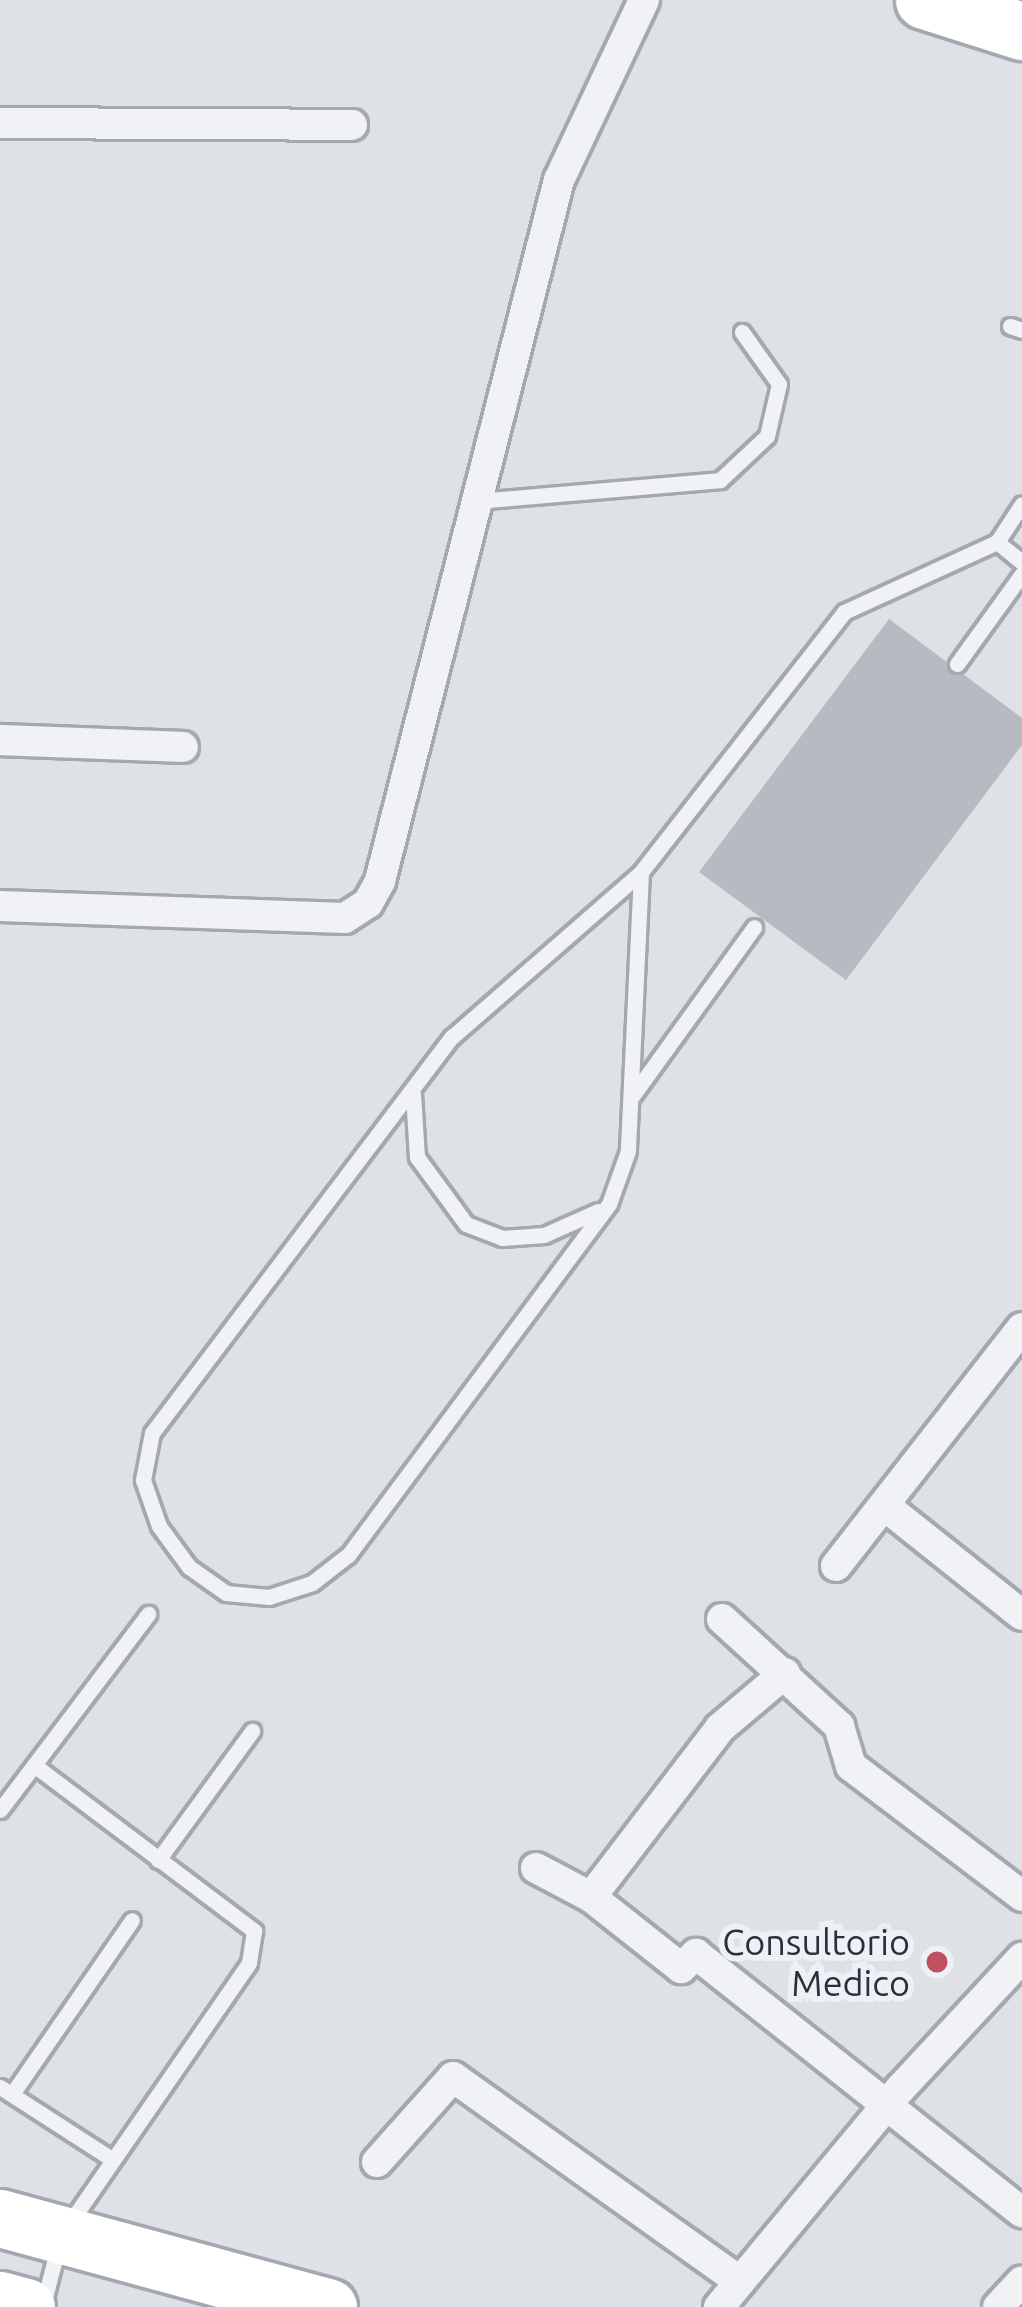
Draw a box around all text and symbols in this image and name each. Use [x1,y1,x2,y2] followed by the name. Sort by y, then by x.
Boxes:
[722,1919,910,2004] place label: Consultorio Medico
[921,1946,953,1978] marker: Consultorio Medico

